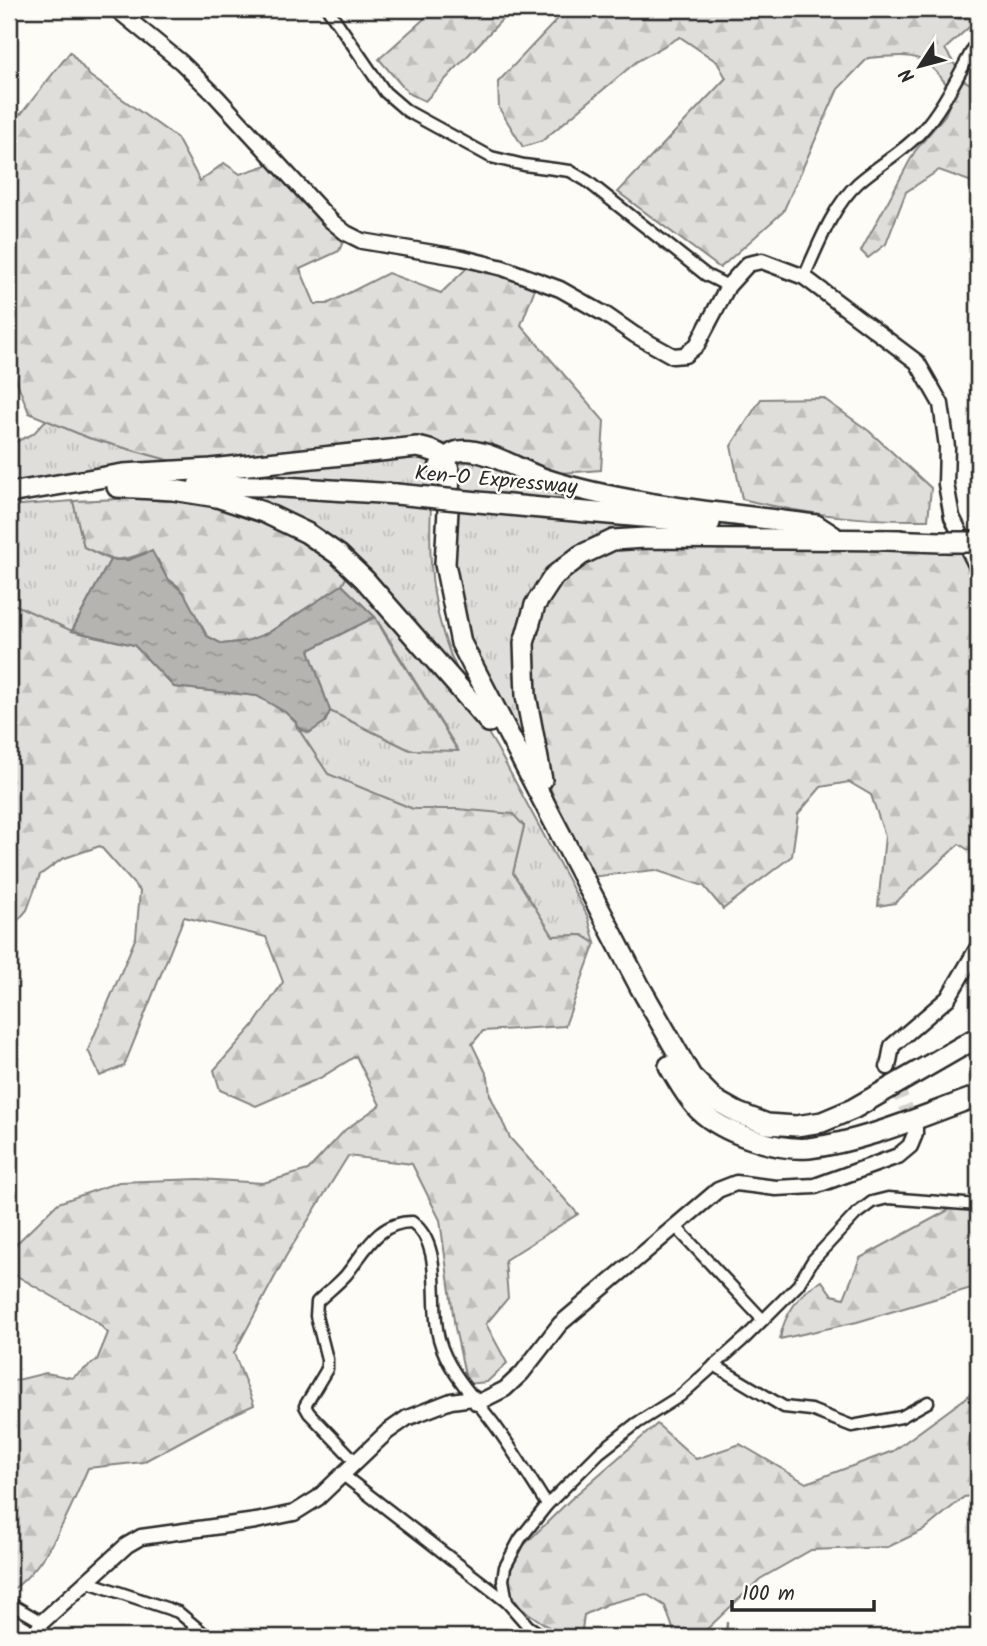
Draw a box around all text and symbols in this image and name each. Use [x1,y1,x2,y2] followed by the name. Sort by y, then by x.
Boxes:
[886,32,956,102] north arrow
[892,61,924,88] text: N
[413,457,579,505] street label: Ken-O Expressway
[732,1569,873,1613] scale bar
[742,1578,795,1611] text: 100 m

